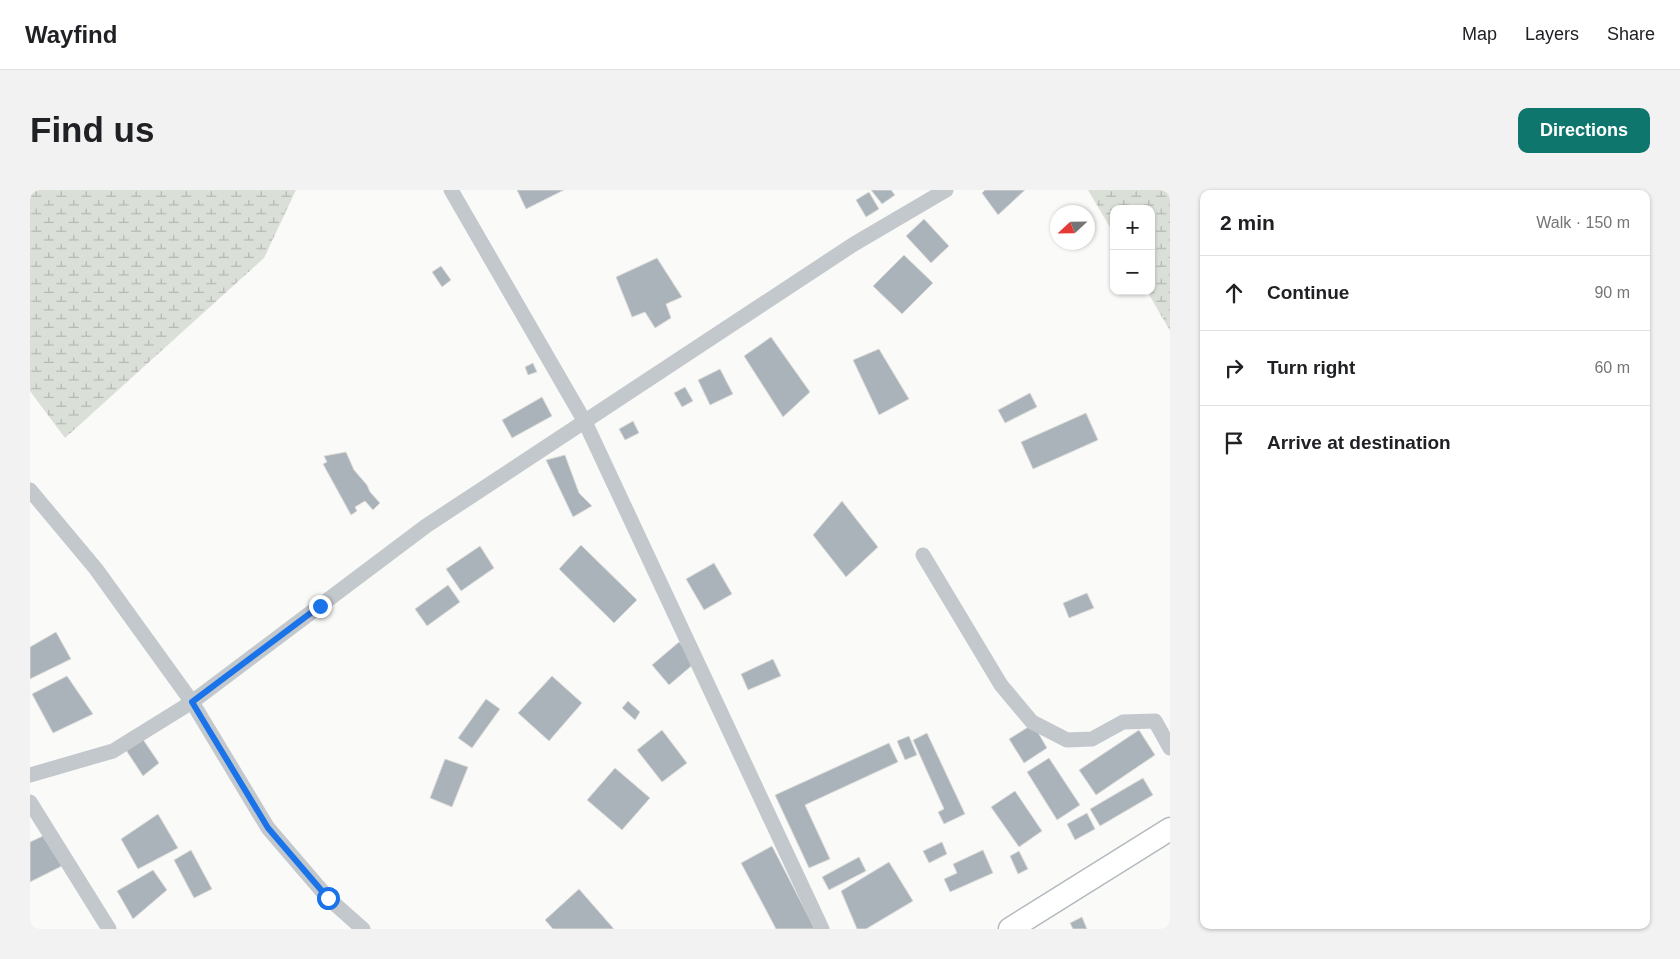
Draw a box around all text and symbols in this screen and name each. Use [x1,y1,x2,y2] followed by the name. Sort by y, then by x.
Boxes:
[25,21,117,48] text: Wayfind
[1462,24,1497,44] text: Map
[1525,24,1579,44] text: Layers
[1607,24,1655,44] text: Share
[1518,108,1650,153] button: Directions
[30,110,154,149] text: Find us
[1050,205,1095,250] north arrow
[1110,205,1155,295] map controls
[1110,205,1155,250] button: +
[1220,211,1275,234] text: 2 min
[1536,214,1630,231] text: Walk · 150 m
[1110,250,1155,295] button: −
[1220,279,1248,307] icon: ahead
[1267,282,1349,303] text: Continue
[1594,284,1630,301] text: 90 m
[1220,354,1248,382] icon: right
[1267,357,1355,378] text: Turn right
[1594,359,1630,376] text: 60 m
[1220,429,1248,457] icon: arrive
[1267,432,1451,453] text: Arrive at destination
[309,595,332,618] route end
[317,887,340,910] route start

